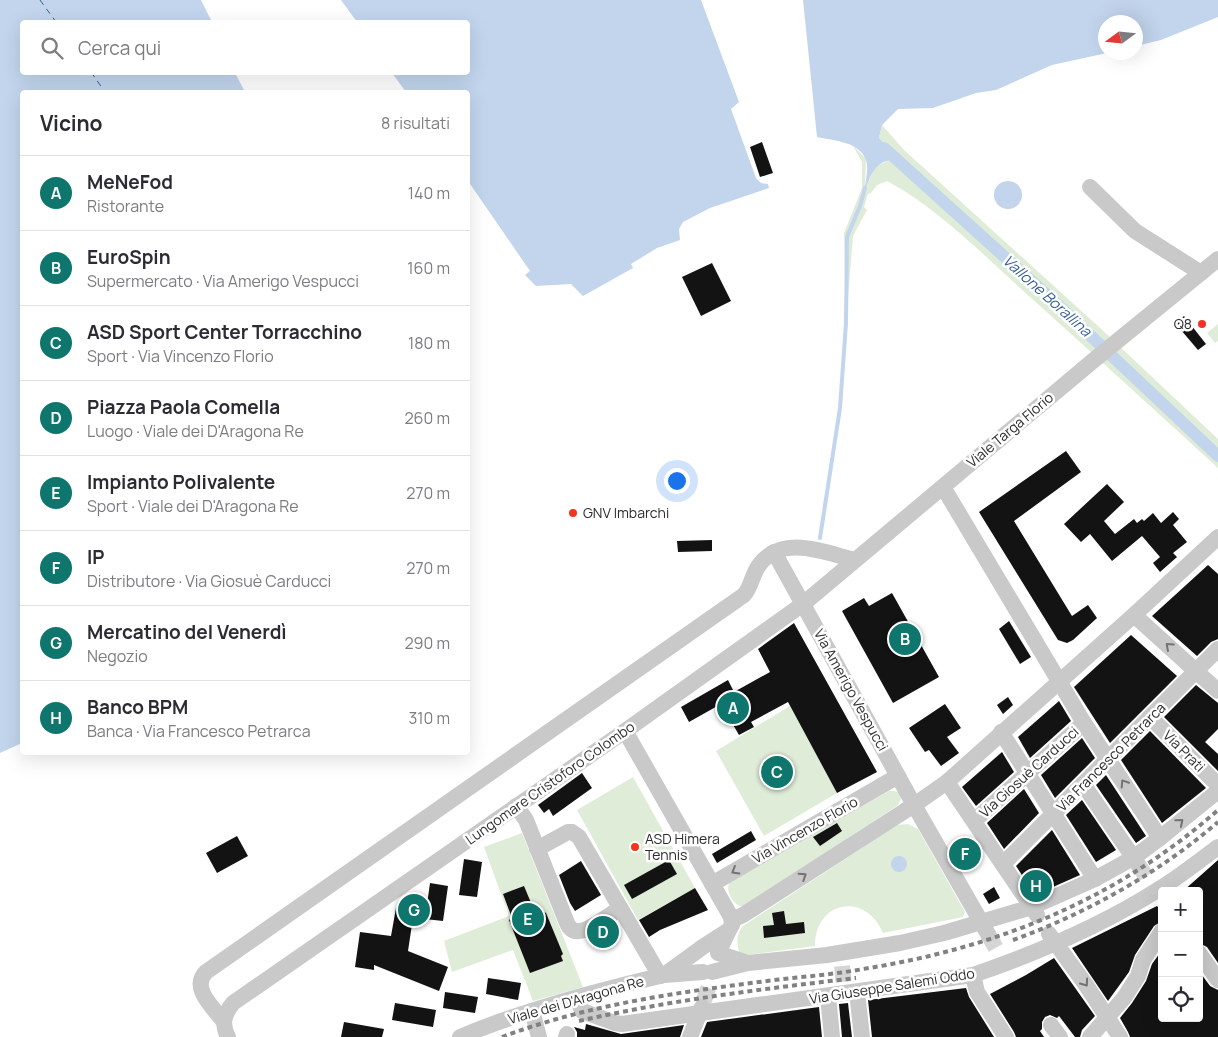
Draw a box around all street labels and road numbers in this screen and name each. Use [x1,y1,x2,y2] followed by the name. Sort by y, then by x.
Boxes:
[962,388,1057,471] street label: Viale Targa Florio
[810,625,893,754] street label: Via Amerigo Vespucci
[1052,698,1169,815] street label: Via Francesco Petrarca
[461,717,638,848] street label: Lungomare Cristoforo Colombo
[975,722,1082,821] street label: Via Giosuè Carducci
[1159,726,1209,776] street label: Via Prati
[749,792,861,867] street label: Via Vincenzo Florio
[808,963,976,1008] street label: Via Giuseppe Salemi Oddo
[506,971,646,1028] street label: Viale dei D'Aragona Re

